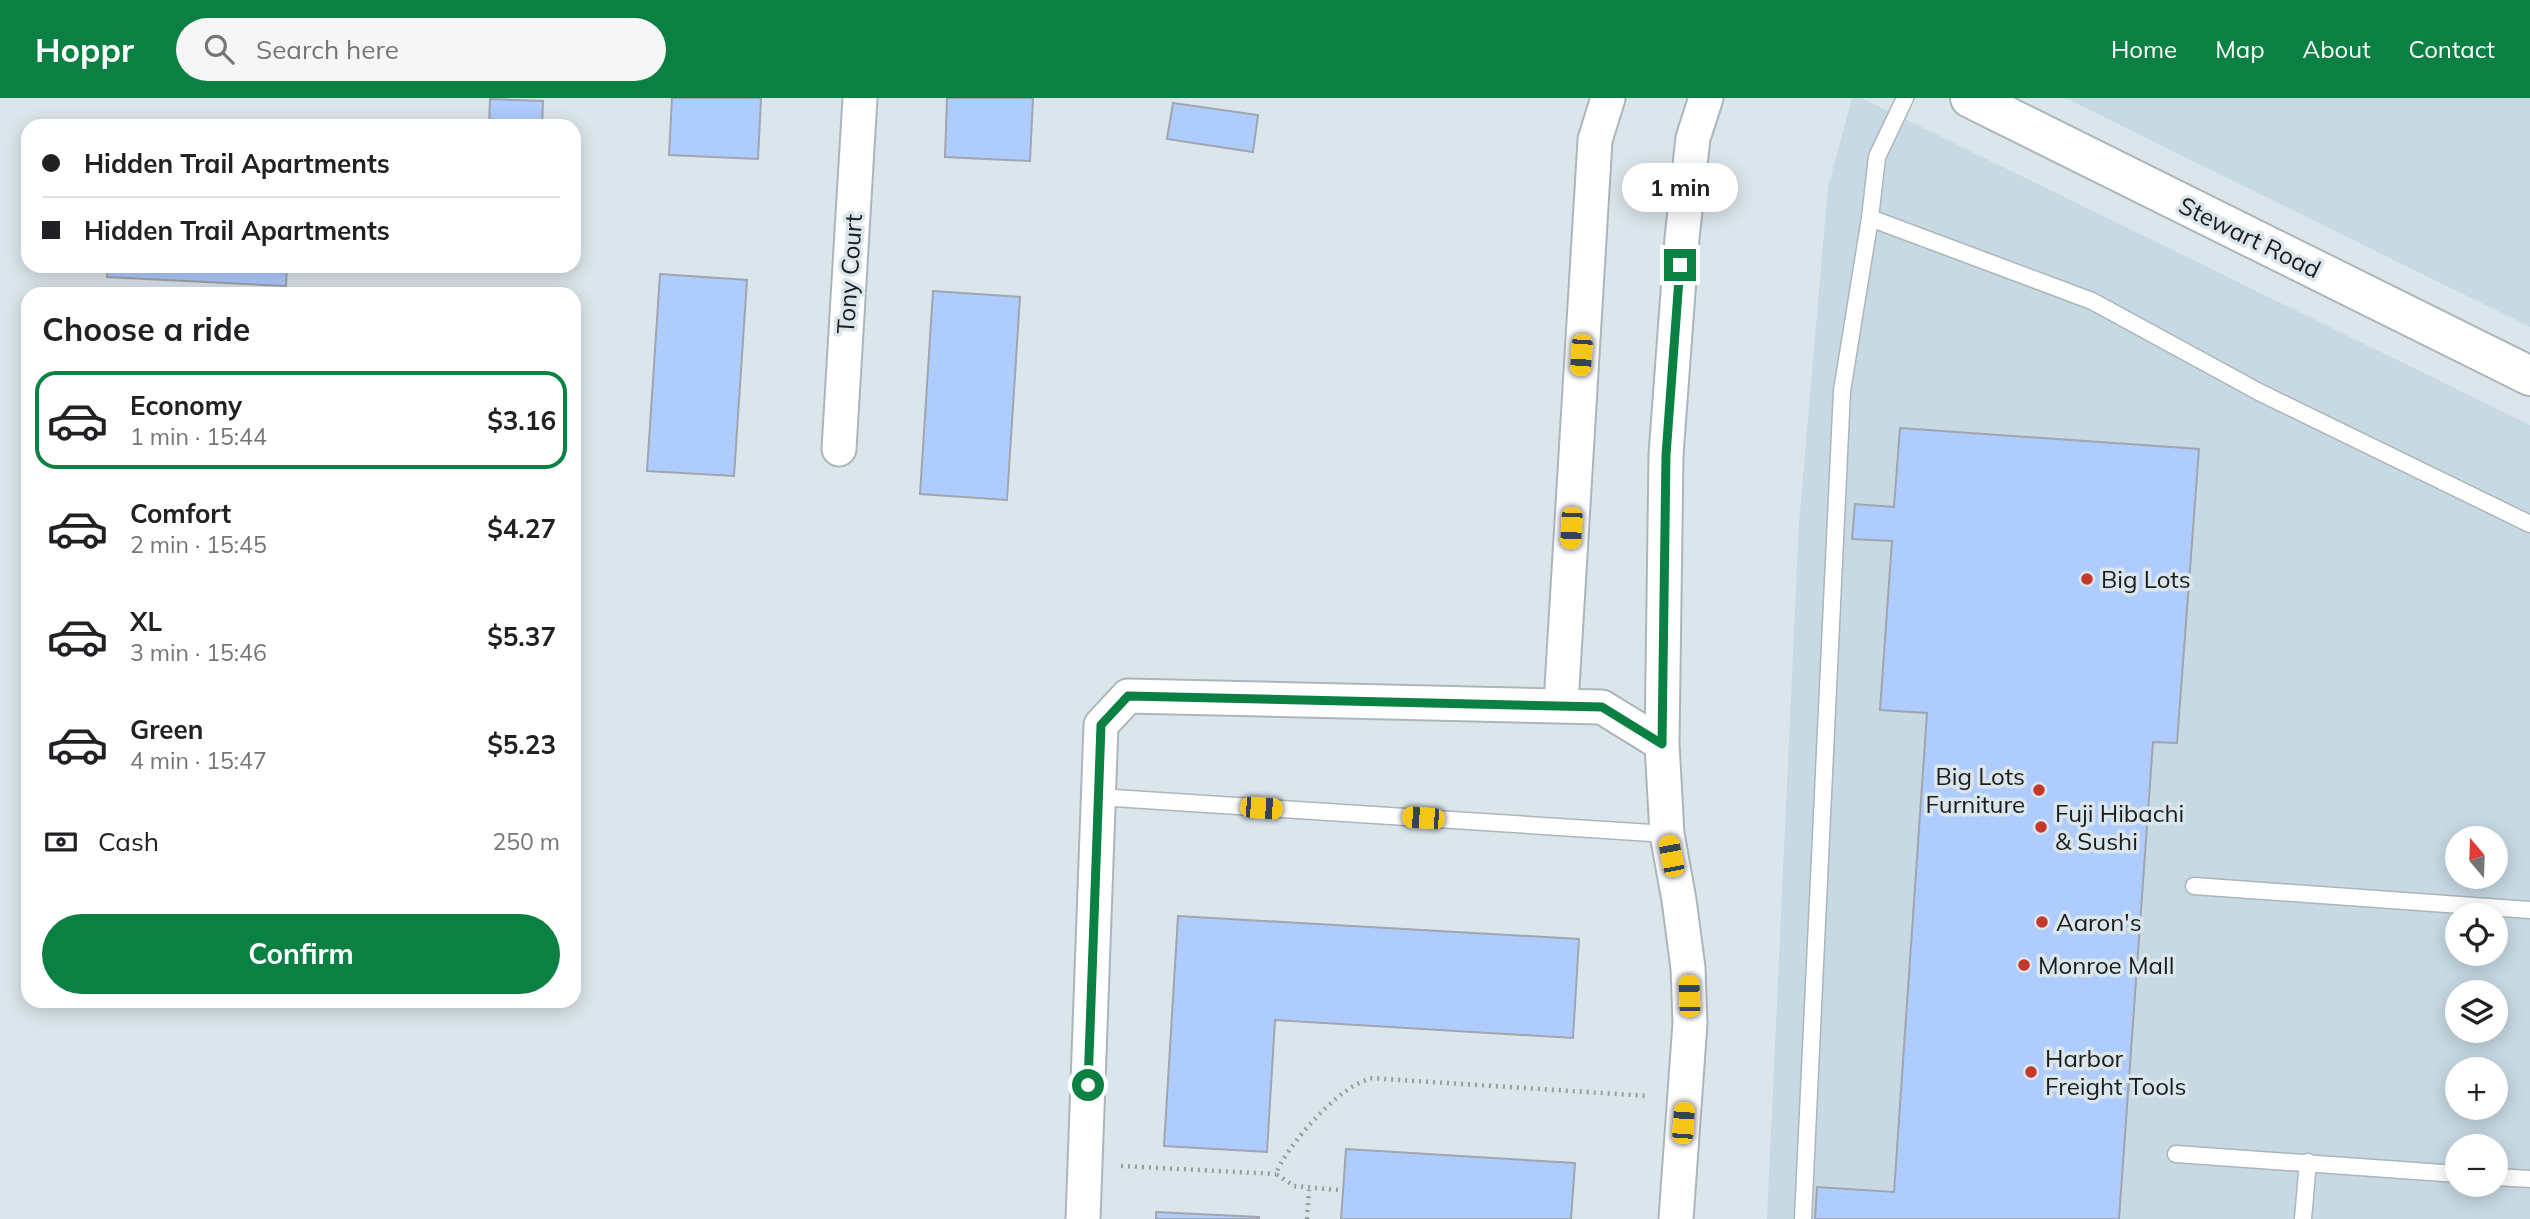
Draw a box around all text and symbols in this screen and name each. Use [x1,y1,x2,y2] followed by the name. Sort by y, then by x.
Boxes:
[176,18,666,81] search box
[35,29,134,70] text: Hoppr
[200,30,238,68] icon: search
[256,33,399,66] text: Search here
[2111,34,2177,64] text: Home
[2215,34,2265,64] text: Map
[2303,34,2371,64] text: About
[2409,34,2495,64] text: Contact
[84,147,390,180] text: Hidden Trail Apartments
[1622,164,1738,212] callout: 1 min
[1650,173,1710,202] text: 1 min
[2174,190,2326,284] street label: Stewart Road
[830,213,868,335] street label: Tony Court
[84,214,390,247] text: Hidden Trail Apartments
[1664,249,1696,281] route end
[42,309,250,349] text: Choose a ride
[1570,333,1593,377] car
[46,389,109,452] icon: car
[130,389,242,422] text: Economy
[487,404,556,437] text: $3.16
[130,422,267,451] text: 1 min · 15:44
[46,497,109,560] icon: car
[130,497,231,530] text: Comfort
[1560,506,1583,550] car
[487,512,556,545] text: $4.27
[130,530,267,559] text: 2 min · 15:45
[2101,564,2191,594] place label: Big Lots
[2079,571,2095,587] marker: Big Lots
[46,605,109,668] icon: car
[130,605,162,638] text: XL
[487,620,556,653] text: $5.37
[130,638,267,667] text: 3 min · 15:46
[46,713,109,776] icon: car
[130,713,203,746] text: Green
[487,728,556,761] text: $5.23
[130,746,267,775] text: 4 min · 15:47
[1926,761,2025,819] place label: Big Lots Furniture
[2031,782,2047,798] marker: Big Lots Furniture
[1240,796,1283,820] car
[2055,798,2184,856] place label: Fuji Hibachi & Sushi
[1402,806,1445,830] car
[2033,819,2049,835] marker: Fuji Hibachi & Sushi
[42,823,80,861] icon: cash
[98,825,159,858] text: Cash
[2445,826,2508,889] north arrow
[2445,826,2508,1197] map controls
[492,827,560,856] text: 250 m
[1657,833,1686,879] car
[2445,903,2508,966] button: locate
[2056,907,2142,937] place label: Aaron's
[42,914,560,994] button: Confirm
[2034,914,2050,930] marker: Aaron's
[2038,950,2174,980] place label: Monroe Mall
[2016,957,2032,973] marker: Monroe Mall
[1678,975,1701,1017] car
[2445,980,2508,1043] button: layers
[2045,1043,2186,1101] place label: Harbor Freight Tools
[2445,1057,2508,1120] button: +
[2023,1064,2039,1080] marker: Harbor Freight Tools
[1072,1069,1104,1101] route start
[1672,1101,1695,1145] car
[2445,1134,2508,1197] button: −

